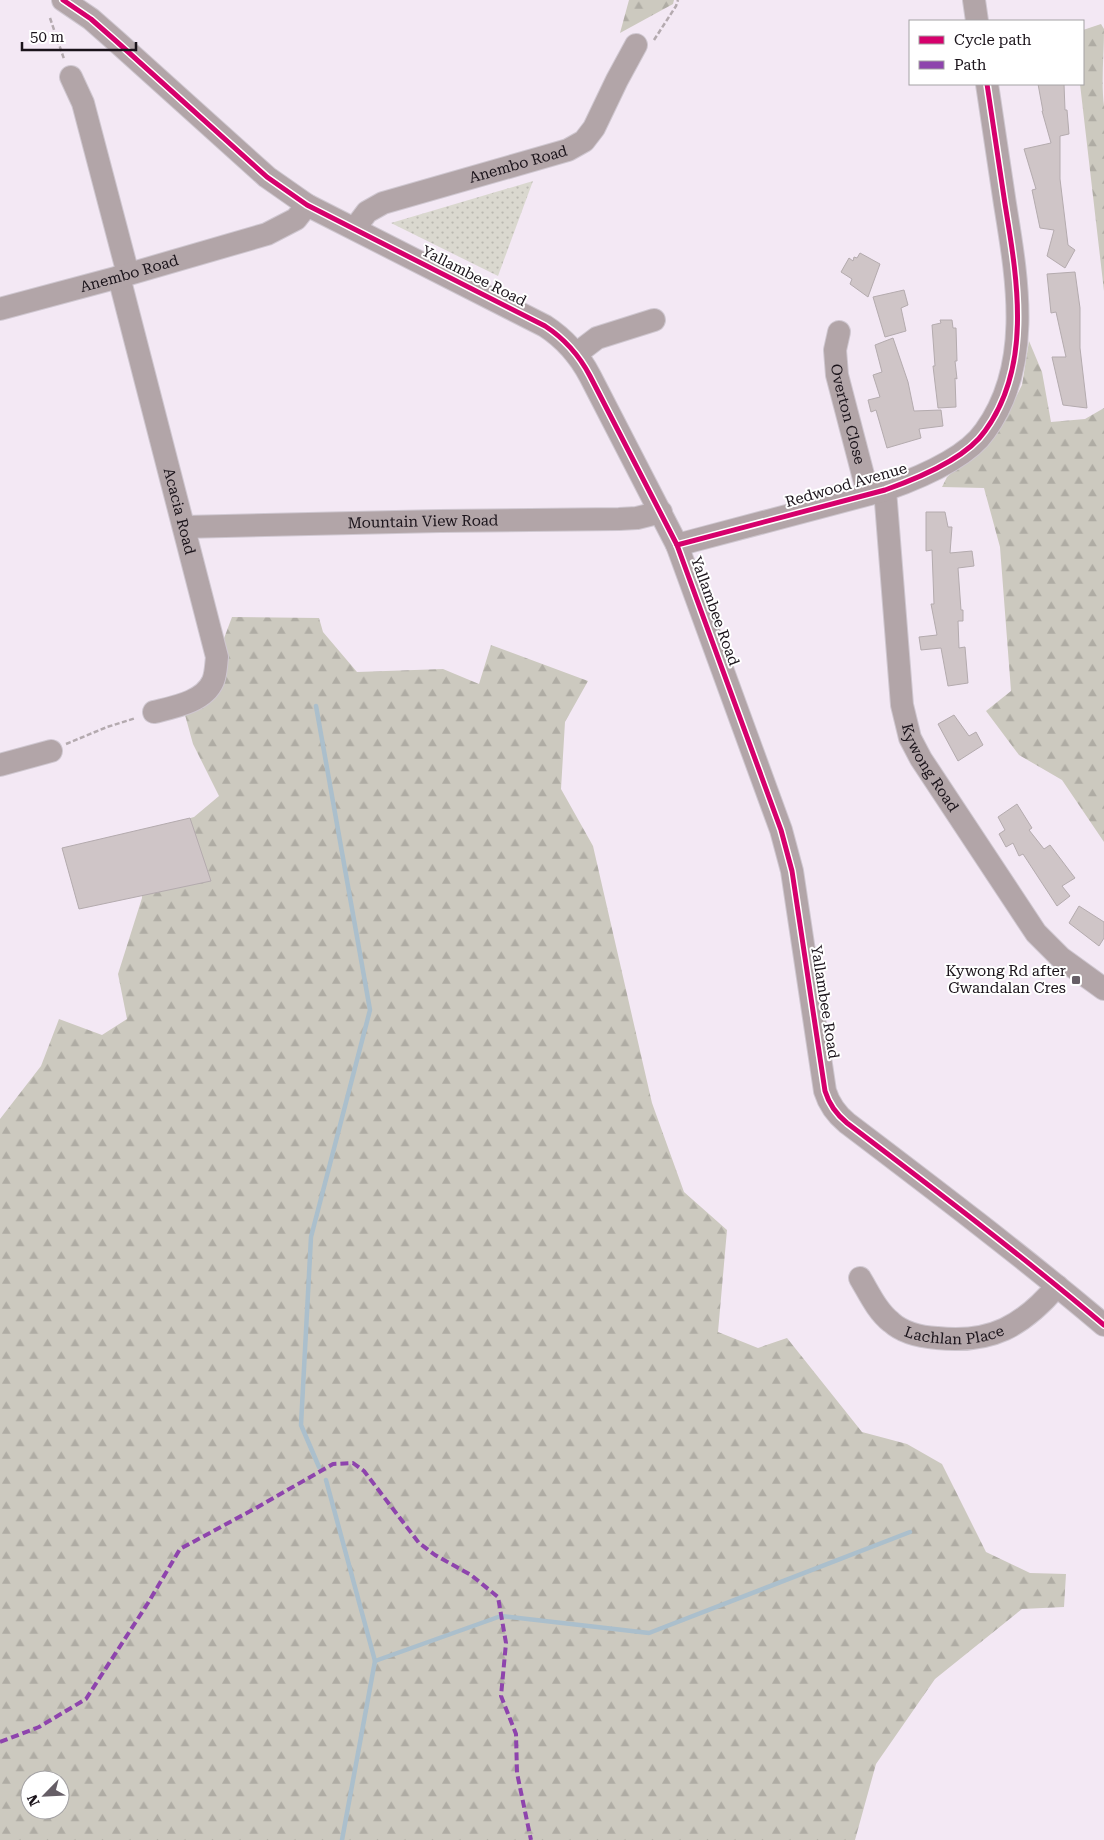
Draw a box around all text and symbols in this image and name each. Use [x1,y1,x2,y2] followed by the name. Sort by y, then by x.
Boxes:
[22,20,136,52] scale bar
[909,20,1084,85] legend
[30,28,65,46] text: 50 m
[954,31,1032,49] text: Cycle path
[954,56,987,74] text: Path
[467,142,570,187] street label: Anembo Road
[419,242,530,310] street label: Yallambee Road
[78,251,181,296] street label: Anembo Road
[827,363,869,466] street label: Overton Close
[783,459,909,511] street label: Redwood Avenue
[160,466,199,557] street label: Acacia Road
[347,511,499,532] street label: Mountain View Road
[687,554,743,668] street label: Yallambee Road
[898,722,963,816] street label: Kywong Road
[807,944,843,1061] street label: Yallambee Road
[946,962,1066,997] place label: Kywong Rd after Gwandalan Cres
[1070,974,1082,986] marker: Kywong Rd after Gwandalan Cres
[902,1322,1007,1348] street label: Lachlan Place
[20,1770,70,1820] north arrow
[24,1792,43,1808] text: N

